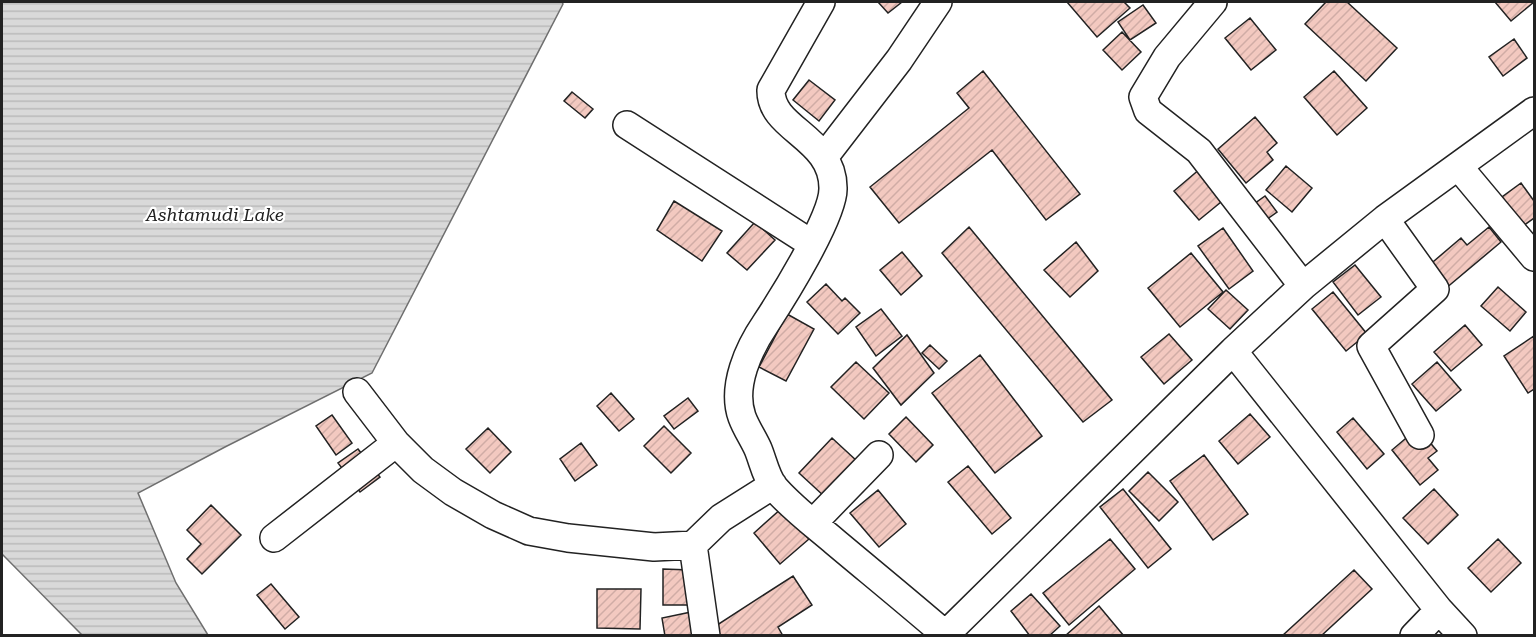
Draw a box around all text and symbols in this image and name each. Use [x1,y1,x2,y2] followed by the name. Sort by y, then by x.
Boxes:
[145,204,284,225] water label: Ashtamudi Lake

